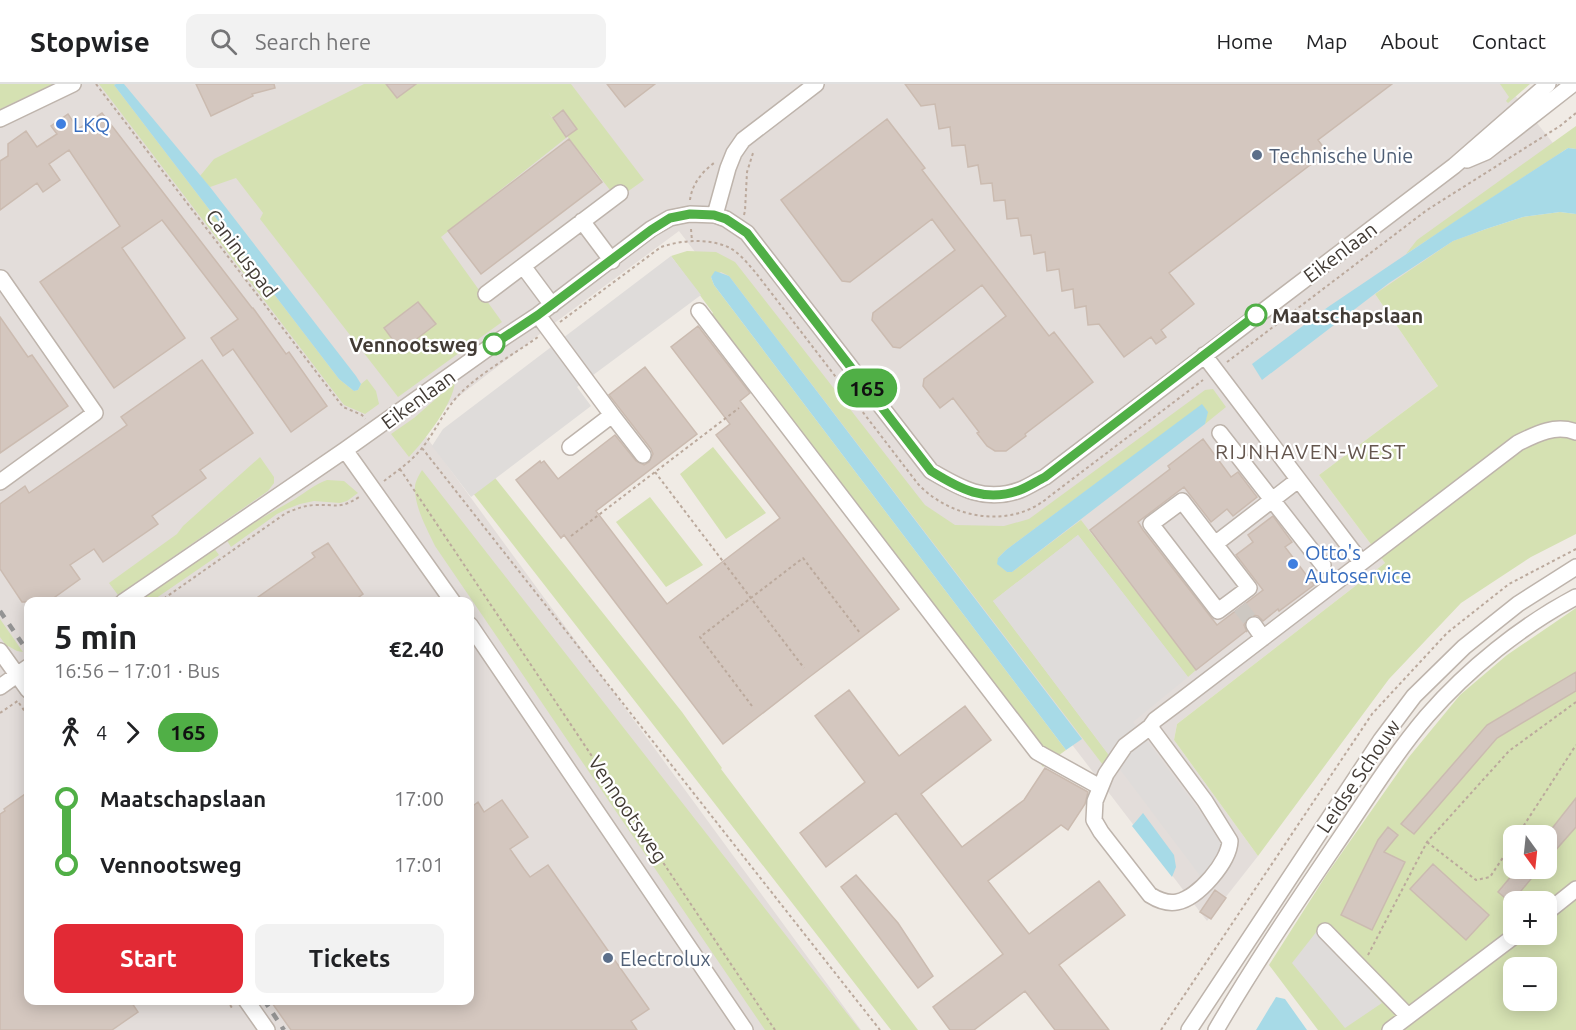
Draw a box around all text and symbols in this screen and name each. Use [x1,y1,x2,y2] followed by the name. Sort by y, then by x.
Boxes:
[186,14,606,68] search box
[207,25,240,58] icon: search
[30,26,150,57] text: Stopwise
[255,29,371,54] text: Search here
[1216,29,1273,53] text: Home
[1306,29,1347,53] text: Map
[1380,29,1439,53] text: About
[1472,29,1546,53] text: Contact
[73,113,110,136] place label: LKQ
[54,117,68,131] marker: LKQ
[1269,144,1413,167] place label: Technische Unie
[1250,148,1264,162] marker: Technische Unie
[202,205,282,301] street label: Caninuspad
[1299,217,1381,287] street label: Eikenlaan
[1245,304,1267,326] marker: Maatschapslaan
[1272,304,1423,327] place label: Maatschapslaan
[349,333,478,356] place label: Vennootsweg
[483,333,505,355] marker: Vennootsweg
[377,365,459,433] street label: Eikenlaan
[832,368,902,408] line badge: 165
[849,376,885,400] text: 165
[1215,439,1407,463] district label: RIJNHAVEN-WEST
[1305,541,1412,587] place label: Otto's Autoservice
[1286,557,1300,571] marker: Otto's Autoservice
[54,618,137,655] text: 5 min
[389,636,444,661] text: €2.40
[54,659,220,682] text: 16:56 – 17:01 · Bus
[1312,714,1405,837] street label: Leidse Schouw
[54,716,87,749] icon: walk
[116,716,149,749] icon: forward
[170,720,206,744] text: 165
[96,721,107,744] text: 4
[584,751,672,867] street label: Vennootsweg
[100,786,266,811] text: Maatschapslaan
[394,787,444,810] text: 17:00
[1503,825,1557,879] north arrow
[1503,825,1557,1011] map controls
[100,852,242,877] text: Vennootsweg
[394,853,444,876] text: 17:01
[1503,891,1557,945] button: +
[54,924,243,993] button: Start
[255,924,444,993] button: Tickets
[620,947,711,970] place label: Electrolux
[601,951,615,965] marker: Electrolux
[1503,957,1557,1011] button: −

